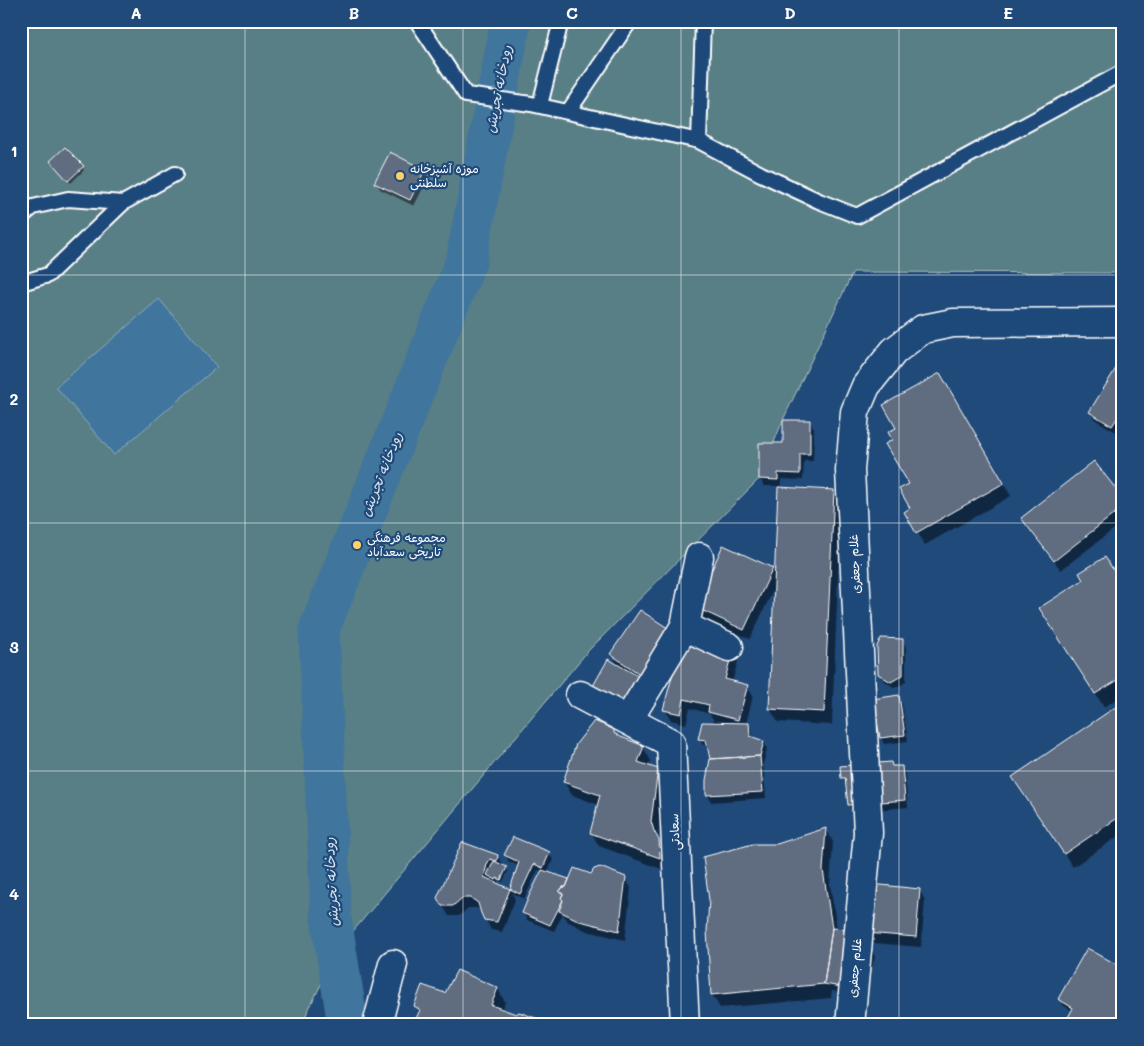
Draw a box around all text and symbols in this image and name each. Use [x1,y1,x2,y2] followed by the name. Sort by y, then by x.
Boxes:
[130,2,142,23] text: A
[349,2,359,23] text: B
[566,2,578,23] text: C
[784,2,796,23] text: D
[1003,2,1013,23] text: E
[480,43,515,134] water label: رودخانه تجریش
[10,140,18,161] text: 1
[410,160,479,191] place label: موزه آشپزخانه سلطنتی
[394,170,406,182] marker: موزه آشپزخانه سلطنتی
[10,388,19,409] text: 2
[355,428,406,519] water label: رودخانه تجریش
[367,529,446,560] place label: مجموعه فرهنگی تاریخی سعدآباد
[844,534,866,594] street label: غلام جعفری
[351,539,363,551] marker: مجموعه فرهنگی تاریخی سعدآباد
[9,636,19,657] text: 3
[665,813,684,851] street label: سعادتی
[319,836,342,927] water label: رودخانه تجریش
[9,883,19,904] text: 4
[843,937,867,999] street label: غلام جعفری

